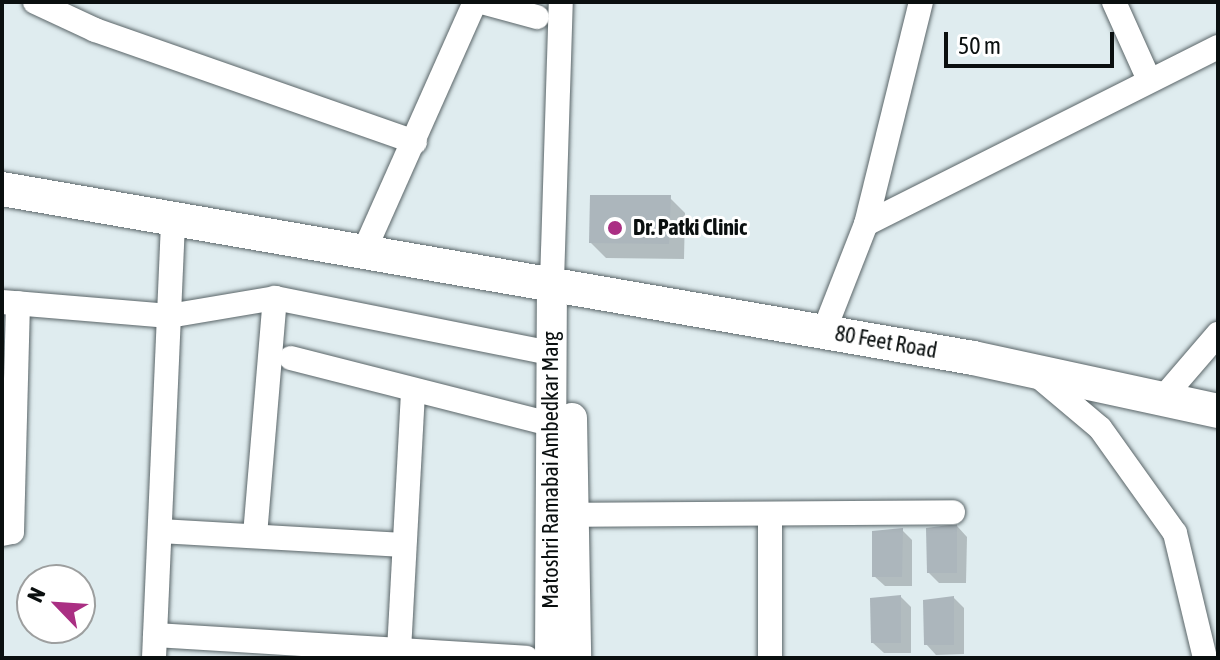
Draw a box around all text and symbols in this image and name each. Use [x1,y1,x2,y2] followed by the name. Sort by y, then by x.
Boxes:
[948,16,1118,66] scale bar
[958,32,1001,59] text: 50 m
[633,215,747,241] place label: Dr. Patki Clinic
[604,217,626,239] marker: Dr. Patki Clinic
[833,320,939,364] street label: 80 Feet Road
[538,331,564,609] street label: Matoshri Ramabai Ambedkar Marg
[16,564,96,644] north arrow
[22,583,51,606] text: N

